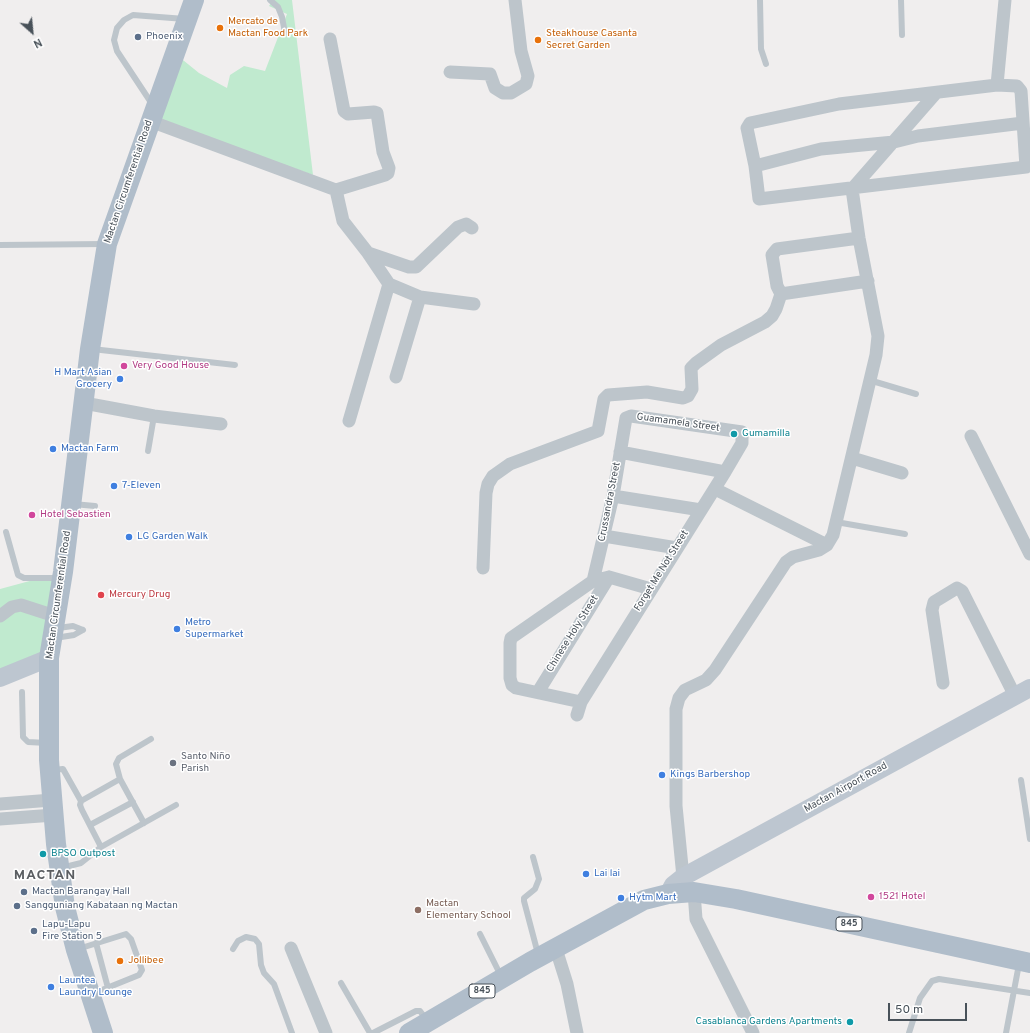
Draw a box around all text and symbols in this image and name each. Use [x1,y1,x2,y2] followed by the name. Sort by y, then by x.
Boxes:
[12,12,52,52] north arrow
[228,16,308,40] place label: Mercato de Mactan Food Park
[215,23,225,33] marker: Mercato de Mactan Food Park
[546,28,637,52] place label: Steakhouse Casanta Secret Garden
[146,31,183,43] place label: Phoenix
[133,32,143,42] marker: Phoenix
[31,35,44,51] text: N
[533,35,543,45] marker: Steakhouse Casanta Secret Garden
[102,119,156,245] street label: Mactan Circumferential Road
[132,360,209,372] place label: Very Good House
[119,361,129,371] marker: Very Good House
[54,367,112,390] place label: H Mart Asian Grocery
[115,374,125,384] marker: H Mart Asian Grocery
[636,411,720,435] street label: Guamamela Street
[742,428,790,440] place label: Gumamilla
[729,429,739,439] marker: Gumamilla
[61,443,119,455] place label: Mactan Farm
[48,444,58,454] marker: Mactan Farm
[596,461,624,543] street label: Crussandra Street
[122,480,161,492] place label: 7-Eleven
[109,481,119,491] marker: 7-Eleven
[40,509,111,521] place label: Hotel Sebastien
[27,510,37,520] marker: Hotel Sebastien
[632,528,692,614] street label: Forget Me Not Street
[44,530,74,660] street label: Mactan Circumferential Road
[137,531,208,543] place label: LG Garden Walk
[124,532,134,542] marker: LG Garden Walk
[109,589,170,601] place label: Mercury Drug
[96,590,106,600] marker: Mercury Drug
[544,593,602,675] street label: Chinese Holy Street
[185,617,244,640] place label: Metro Supermarket
[172,624,182,634] marker: Metro Supermarket
[181,751,230,774] place label: Santo Niño Parish
[168,758,178,768] marker: Santo Niño Parish
[802,760,890,816] street label: Mactan Airport Road
[670,769,750,781] place label: Kings Barbershop
[657,770,667,780] marker: Kings Barbershop
[51,848,115,860] place label: BPSO Outpost
[38,849,48,859] marker: BPSO Outpost
[14,868,76,884] district label: MACTAN
[594,868,620,880] place label: Lai lai
[581,869,591,879] marker: Lai lai
[32,886,130,898] place label: Mactan Barangay Hall
[19,887,29,897] marker: Mactan Barangay Hall
[879,891,925,903] place label: 1521 Hotel
[629,892,677,904] place label: Hytm Mart
[866,892,876,902] marker: 1521 Hotel
[616,893,626,903] marker: Hytm Mart
[426,898,511,922] place label: Mactan Elementary School
[25,900,178,912] place label: Sangguniang Kabataan ng Mactan
[12,901,22,911] marker: Sangguniang Kabataan ng Mactan
[413,905,423,915] marker: Mactan Elementary School
[836,917,862,931] road number: 845
[42,919,102,942] place label: Lapu-Lapu Fire Station 5
[29,926,39,936] marker: Lapu-Lapu Fire Station 5
[128,955,164,967] place label: Jollibee
[115,956,125,966] marker: Jollibee
[59,975,132,998] place label: Launtea Laundry Lounge
[46,982,56,992] marker: Launtea Laundry Lounge
[469,984,495,998] road number: 845
[890,995,969,1021] scale bar
[895,1002,923,1018] text: 50 m
[695,1016,842,1028] place label: Casablanca Gardens Apartments
[845,1017,855,1027] marker: Casablanca Gardens Apartments

